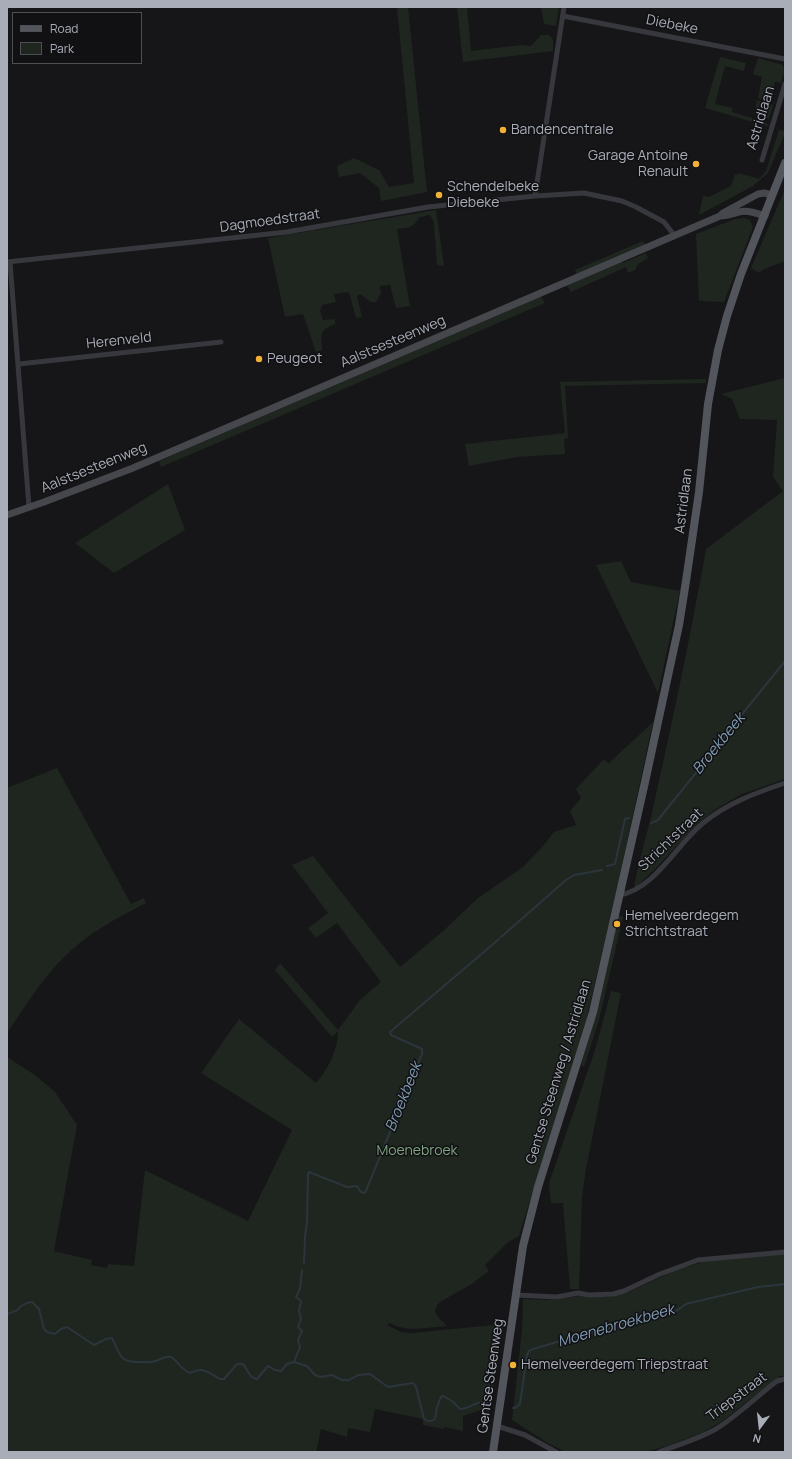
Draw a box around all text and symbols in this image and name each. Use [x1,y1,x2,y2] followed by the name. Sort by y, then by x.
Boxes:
[12,12,142,64] legend
[645,12,699,38] street label: Diebeke
[50,20,78,37] text: Road
[50,40,74,57] text: Park
[743,84,779,152] street label: Astridlaan
[511,122,614,138] place label: Bandencentrale
[498,125,508,135] marker: Bandencentrale
[588,148,688,180] place label: Garage Antoine Renault
[691,159,701,169] marker: Garage Antoine Renault
[447,179,539,212] place label: Schendelbeke Diebeke
[434,190,444,200] marker: Schendelbeke Diebeke
[219,206,321,236] street label: Dagmoedstraat
[338,312,448,372] street label: Aalstsesteenweg
[86,329,152,353] street label: Herenveld
[267,351,322,367] place label: Peugeot
[254,354,264,364] marker: Peugeot
[39,439,149,497] street label: Aalstsesteenweg
[672,467,696,535] street label: Astridlaan
[689,710,749,778] water label: Broekbeek
[635,805,707,875] street label: Strichtstraat
[625,908,739,940] place label: Hemelveerdegem Strichtstraat
[612,919,622,929] marker: Hemelveerdegem Strichtstraat
[523,978,595,1166] street label: Gentse Steenweg / Astridlaan
[382,1060,426,1134] water label: Broekbeek
[376,1143,458,1159] park label: Moenebroek
[555,1301,677,1351] water label: Moenebroekbeek
[475,1318,507,1434] street label: Gentse Steenweg
[521,1357,708,1373] place label: Hemelveerdegem Triepstraat
[508,1360,518,1370] marker: Hemelveerdegem Triepstraat
[704,1369,770,1425] street label: Triepstraat
[740,1407,780,1447] north arrow
[751,1431,763,1447] text: N

